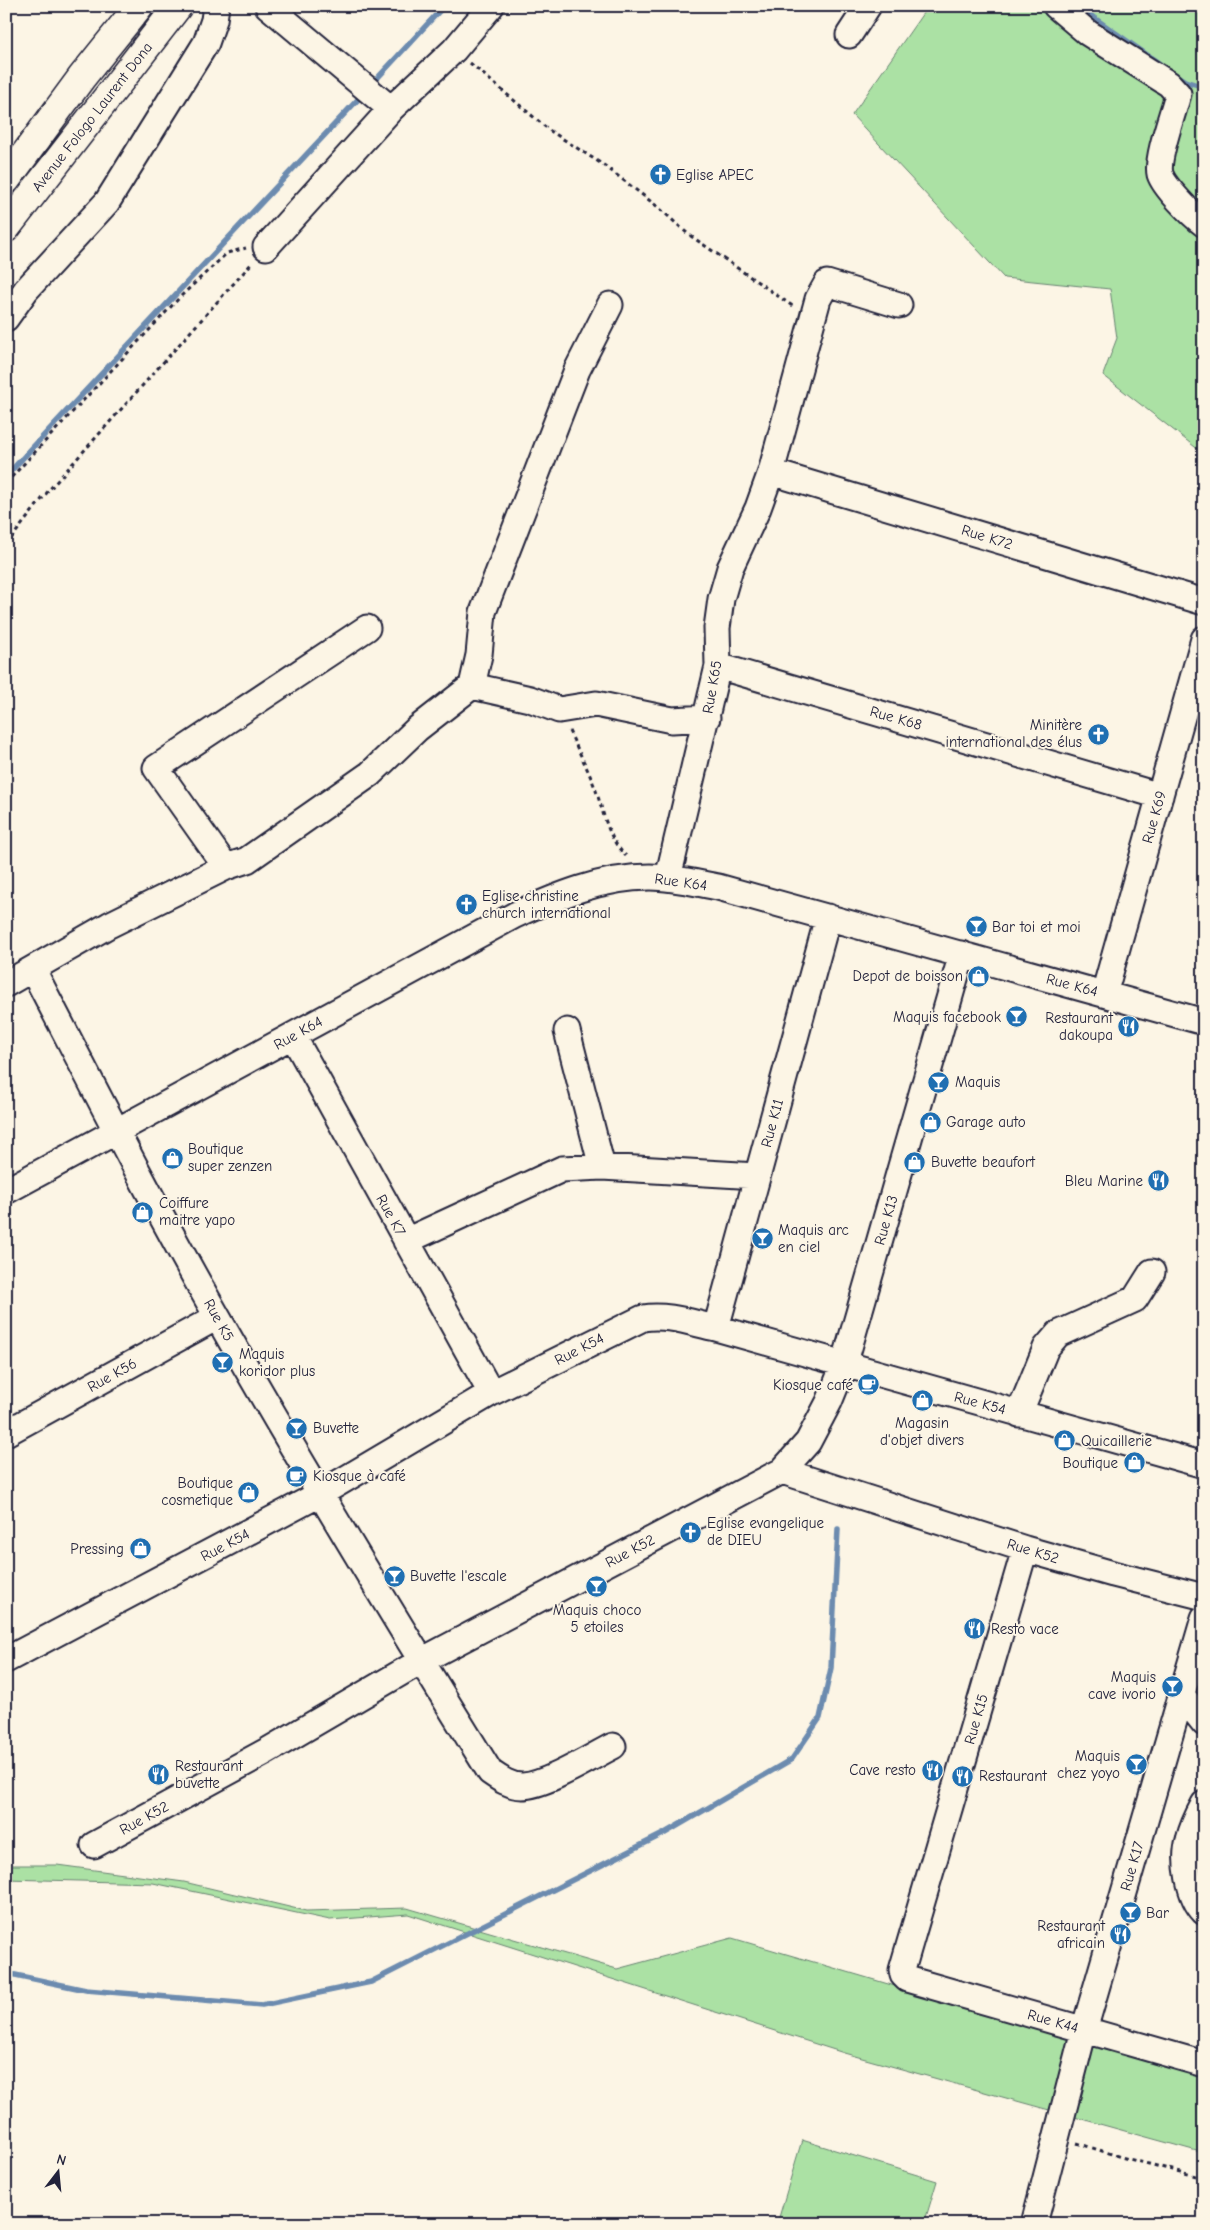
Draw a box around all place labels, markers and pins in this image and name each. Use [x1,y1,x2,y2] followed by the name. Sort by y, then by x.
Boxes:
[648,163,672,187] church icon: Eglise APEC
[676,166,754,184] place label: Eglise APEC
[946,716,1082,751] place label: Minitère international des élus
[1086,722,1110,746] church icon: Minitère international des élus
[482,887,611,922] place label: Eglise christine church international
[454,893,478,917] church icon: Eglise christine church international
[964,915,988,939] bar icon: Bar toi et moi
[992,918,1081,936] place label: Bar toi et moi
[967,964,991,988] shop icon: Depot de boisson
[852,967,963,985] place label: Depot de boisson
[1005,1005,1029,1029] bar icon: Maquis facebook
[893,1008,1002,1026] place label: Maquis facebook
[1045,1009,1114,1044] place label: Restaurant dakoupa
[1117,1015,1141,1039] restaurant icon: Restaurant dakoupa
[927,1070,951,1094] bar icon: Maquis
[955,1073,1000,1091] place label: Maquis
[918,1110,942,1134] shop icon: Garage auto
[946,1113,1026,1131] place label: Garage auto
[188,1140,272,1175] place label: Boutique super zenzen
[160,1146,184,1170] shop icon: Boutique super zenzen
[903,1150,927,1174] shop icon: Buvette beaufort
[931,1153,1036,1171] place label: Buvette beaufort
[1147,1169,1171,1193] restaurant icon: Bleu Marine
[1065,1172,1143,1190] place label: Bleu Marine
[159,1194,235,1229] place label: Coiffure maitre yapo
[131,1200,155,1224] shop icon: Coiffure maitre yapo
[778,1221,849,1256] place label: Maquis arc en ciel
[750,1227,774,1251] bar icon: Maquis arc en ciel
[239,1345,315,1380] place label: Maquis koridor plus
[211,1351,235,1375] bar icon: Maquis koridor plus
[857,1373,881,1397] cafe icon: Kiosque café
[773,1376,853,1394] place label: Kiosque café
[910,1388,934,1412] shop icon: Magasin d'objet divers
[880,1414,964,1449] place label: Magasin d'objet divers
[285,1416,309,1440] bar icon: Buvette
[313,1419,360,1437] place label: Buvette
[1053,1429,1077,1453] shop icon: Quicaillerie
[1081,1432,1153,1450] place label: Quicaillerie
[1122,1451,1146,1475] shop icon: Boutique
[1062,1454,1118,1472] place label: Boutique
[285,1464,309,1488] cafe icon: Kiosque à café
[313,1467,406,1485] place label: Kiosque à café
[161,1474,233,1509] place label: Boutique cosmetique
[237,1480,261,1504] shop icon: Boutique cosmetique
[707,1514,824,1549] place label: Eglise evangelique de DIEU
[679,1520,703,1544] church icon: Eglise evangelique de DIEU
[128,1537,152,1561] shop icon: Pressing
[70,1540,124,1558] place label: Pressing
[382,1564,406,1588] bar icon: Buvette l'escale
[410,1567,507,1585] place label: Buvette l'escale
[585,1575,609,1599] bar icon: Maquis choco 5 etoiles
[553,1601,641,1636] place label: Maquis choco 5 etoiles
[963,1617,987,1641] restaurant icon: Resto vace
[991,1620,1059,1638] place label: Resto vace
[1088,1668,1156,1703] place label: Maquis cave ivorio
[1160,1674,1184,1698] bar icon: Maquis cave ivorio
[1057,1747,1120,1782] place label: Maquis chez yoyo
[1124,1753,1148,1777] bar icon: Maquis chez yoyo
[175,1757,243,1792] place label: Restaurant buvette
[920,1758,944,1782] restaurant icon: Cave resto
[849,1761,916,1779] place label: Cave resto
[147,1763,171,1787] restaurant icon: Restaurant buvette
[951,1764,975,1788] restaurant icon: Restaurant
[979,1767,1047,1785] place label: Restaurant
[1118,1901,1142,1925] bar icon: Bar
[1146,1904,1169,1922] place label: Bar
[1037,1917,1106,1952] place label: Restaurant africain
[1109,1923,1133,1947] restaurant icon: Restaurant africain

